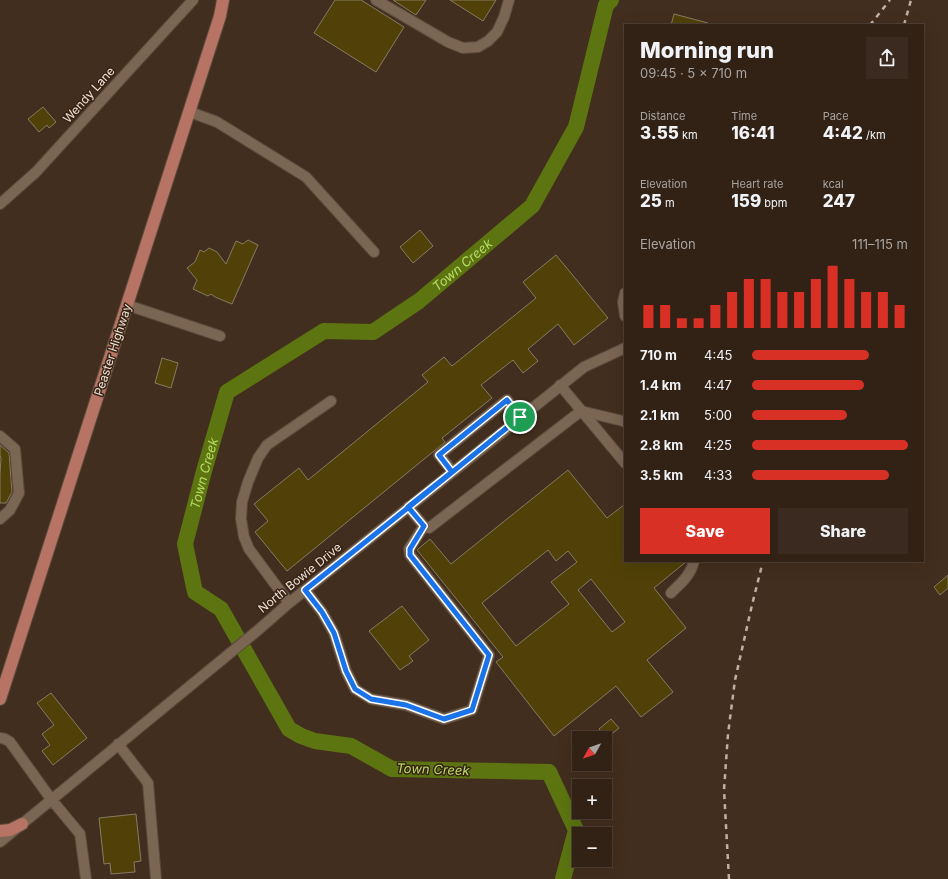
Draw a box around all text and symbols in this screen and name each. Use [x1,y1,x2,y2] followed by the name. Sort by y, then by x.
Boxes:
[640,37,774,63] text: Morning run
[866,37,908,79] button: share
[59,63,118,126] street label: Wendy Lane
[640,65,747,81] text: 09:45 · 5 × 710 m
[640,109,685,123] text: Distance
[731,109,757,123] text: Time
[823,109,849,123] text: Pace
[640,123,679,143] text: 3.55
[731,123,775,143] text: 16:41
[823,123,863,143] text: 4:42
[679,128,698,142] text: km
[863,128,886,142] text: /km
[640,177,687,191] text: Elevation
[731,177,783,191] text: Heart rate
[823,177,844,191] text: kcal
[640,191,662,211] text: 25
[731,191,761,211] text: 159
[823,191,855,211] text: 247
[662,196,675,210] text: m
[761,196,787,210] text: bpm
[429,234,496,294] water label: Town Creek
[640,236,696,252] text: Elevation
[852,236,908,252] text: 111–115 m
[91,302,135,398] street label: Peaster Highway
[640,347,677,363] text: 710 m
[704,347,732,363] text: 4:45
[640,377,681,393] text: 1.4 km
[704,377,732,393] text: 4:47
[503,400,537,434] pin
[509,406,531,428] icon: arrive
[640,407,679,423] text: 2.1 km
[704,407,732,423] text: 5:00
[186,435,222,511] water label: Town Creek
[640,437,683,453] text: 2.8 km
[704,437,732,453] text: 4:25
[640,467,683,483] text: 3.5 km
[704,467,732,483] text: 4:33
[640,508,770,554] button: Save
[778,508,908,554] button: Share
[255,539,344,616] street label: North Bowie Drive
[572,731,612,771] north arrow
[572,731,612,867] map controls
[396,760,471,778] water label: Town Creek
[572,779,612,819] button: +
[572,827,612,867] button: −

